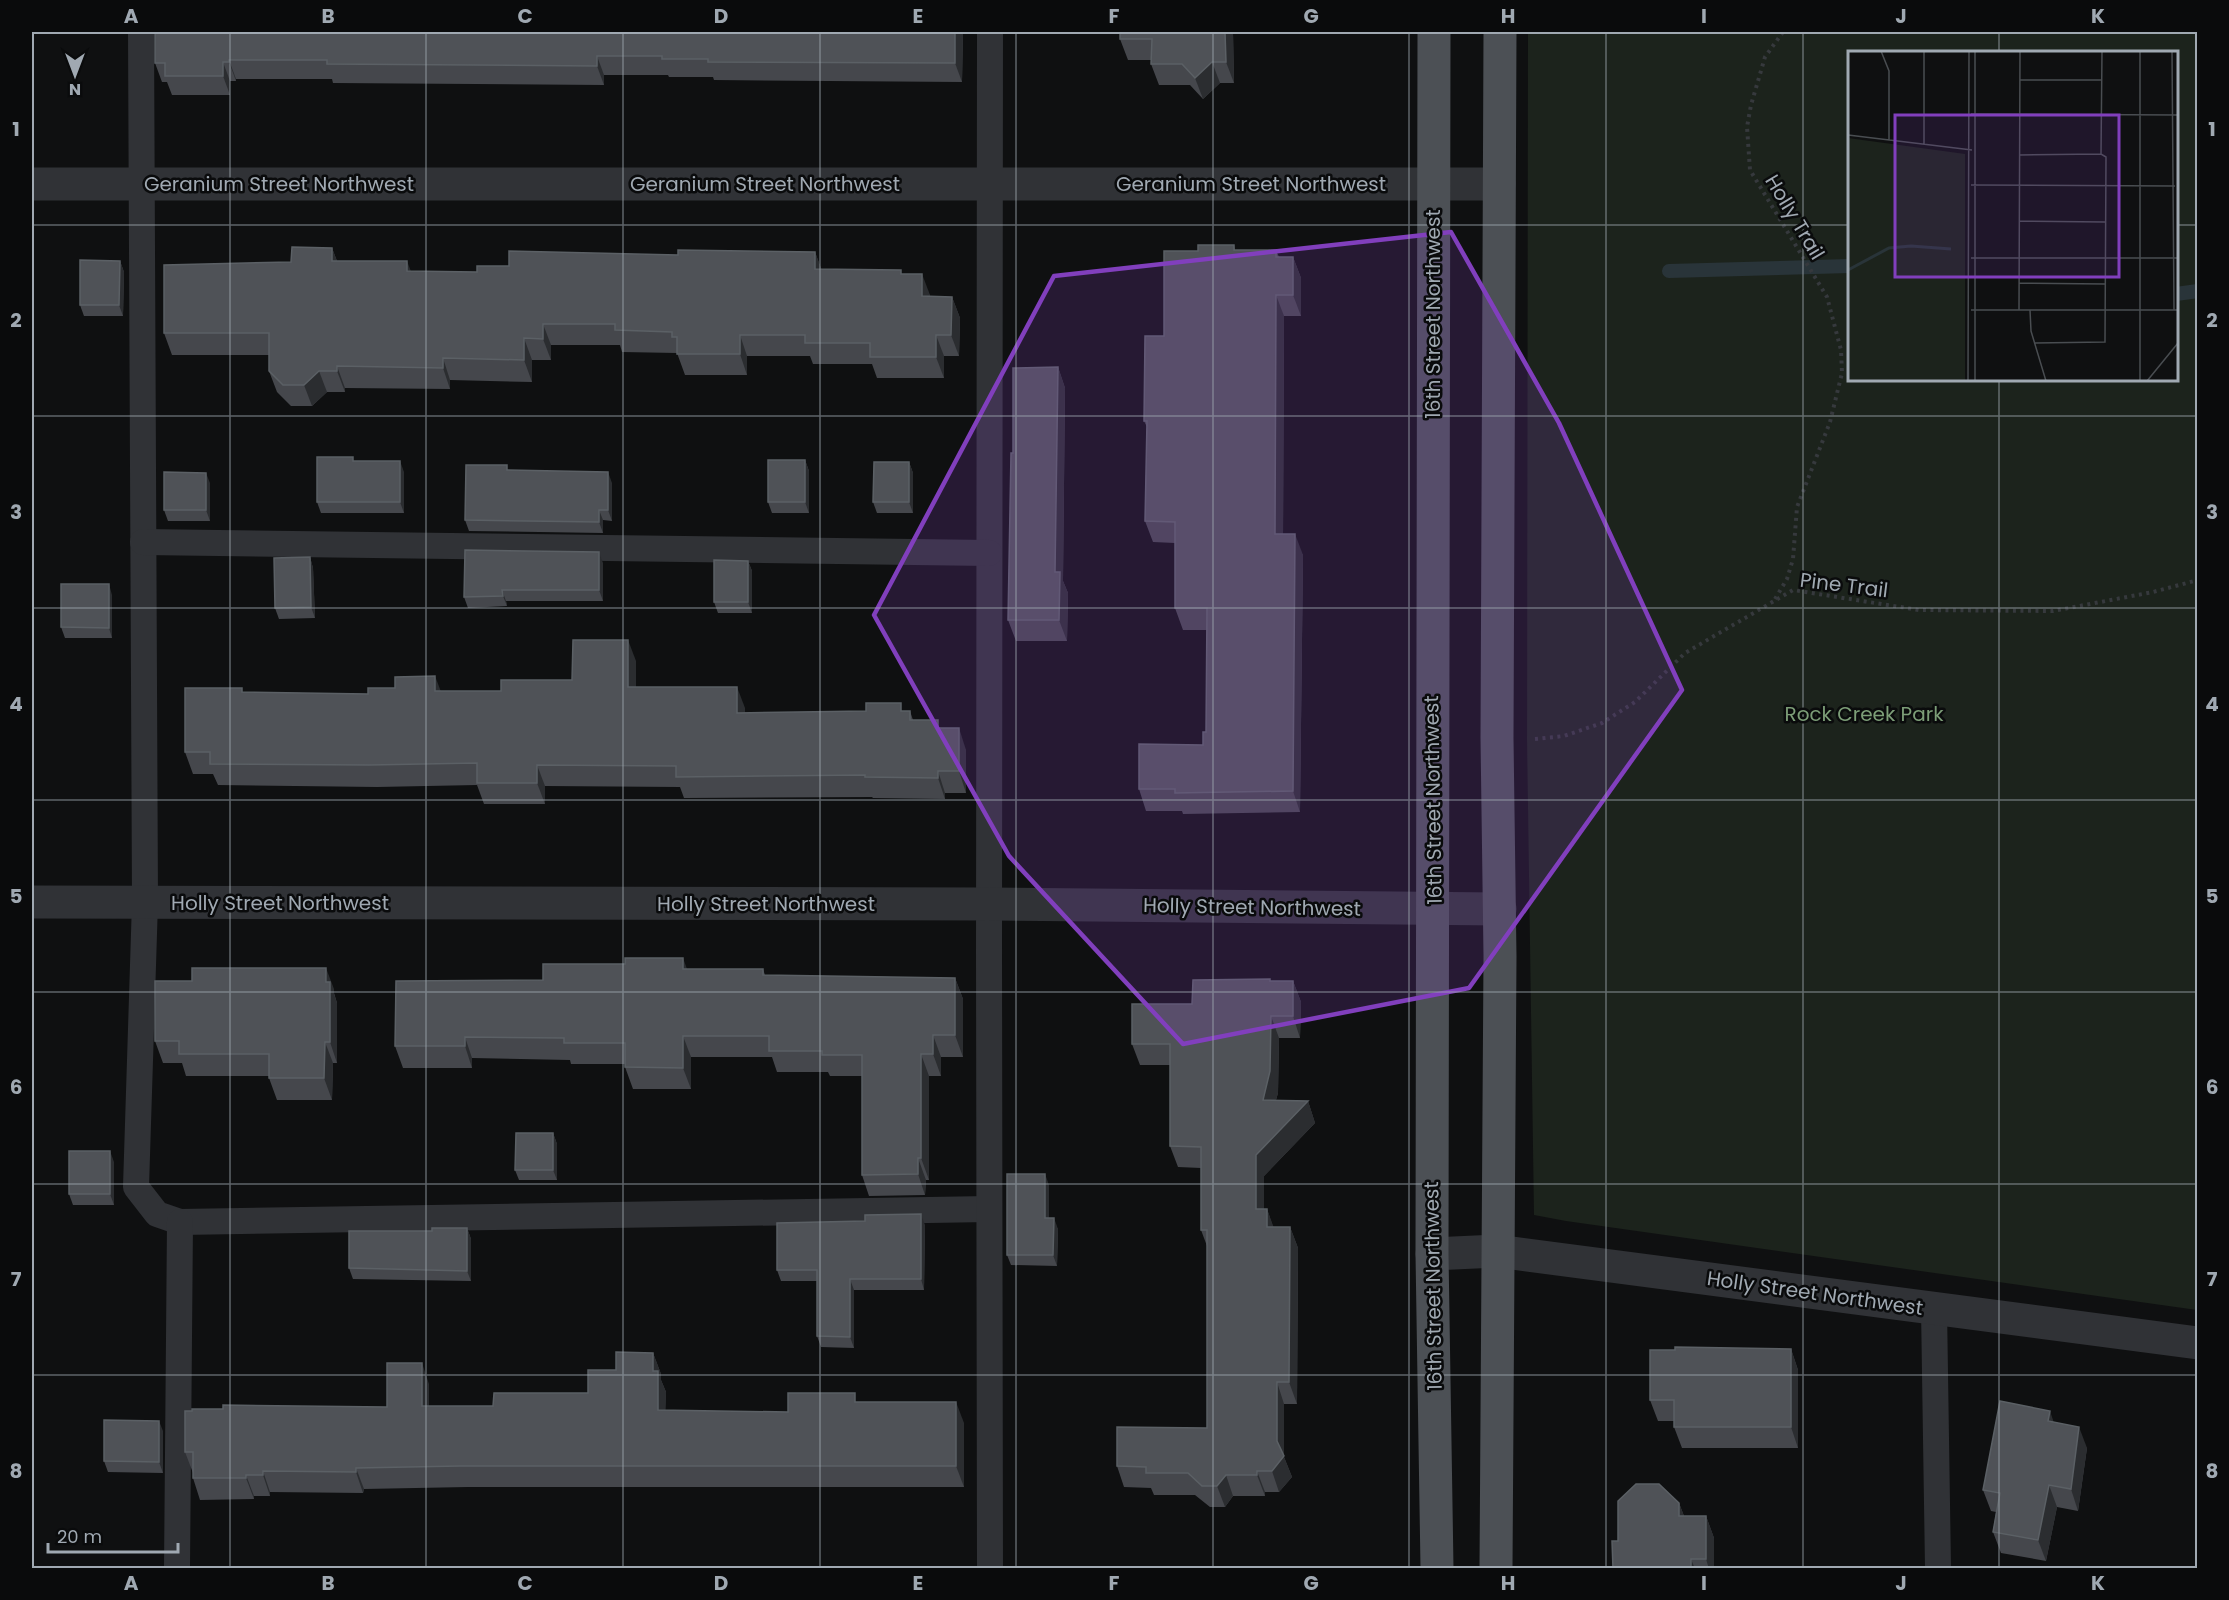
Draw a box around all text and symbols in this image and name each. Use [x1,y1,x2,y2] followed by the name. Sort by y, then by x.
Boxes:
[124,2,139,30] text: A
[321,2,335,30] text: B
[517,2,533,30] text: C
[714,2,728,30] text: D
[913,2,923,30] text: E
[1109,2,1120,30] text: F
[1303,2,1319,30] text: G
[1501,2,1515,30] text: H
[1701,2,1707,30] text: I
[1895,2,1907,30] text: J
[2091,2,2105,30] text: K
[45,45,105,105] north arrow
[1848,51,2178,381] inset map
[69,78,81,101] text: N
[12,115,20,143] text: 1
[2208,115,2216,143] text: 1
[1759,169,1831,265] street label: Holly Trail
[144,170,414,198] street label: Geranium Street Northwest
[630,170,900,198] street label: Geranium Street Northwest
[1116,170,1386,198] street label: Geranium Street Northwest
[1419,209,1447,419] street label: 16th Street Northwest
[10,306,22,334] text: 2
[2206,306,2218,334] text: 2
[10,498,22,526] text: 3
[2206,498,2218,526] text: 3
[1798,566,1890,604] street label: Pine Trail
[9,690,23,718] text: 4
[2205,690,2219,718] text: 4
[1417,695,1449,905] street label: 16th Street Northwest
[1785,700,1944,728] park label: Rock Creek Park
[10,882,23,910] text: 5
[2206,882,2219,910] text: 5
[171,889,389,917] street label: Holly Street Northwest
[657,890,875,918] street label: Holly Street Northwest
[1143,891,1361,923] street label: Holly Street Northwest
[10,1073,22,1101] text: 6
[2206,1073,2218,1101] text: 6
[1417,1181,1449,1391] street label: 16th Street Northwest
[1705,1264,1925,1322] street label: Holly Street Northwest
[11,1265,22,1293] text: 7
[2207,1265,2218,1293] text: 7
[10,1457,22,1485] text: 8
[2206,1457,2218,1485] text: 8
[48,1516,178,1554] scale bar
[57,1524,102,1549] text: 20 m
[124,1569,139,1597] text: A
[321,1569,335,1597] text: B
[517,1569,533,1597] text: C
[714,1569,728,1597] text: D
[913,1569,923,1597] text: E
[1109,1569,1120,1597] text: F
[1303,1569,1319,1597] text: G
[1501,1569,1515,1597] text: H
[1701,1569,1707,1597] text: I
[1895,1569,1907,1597] text: J
[2091,1569,2105,1597] text: K

